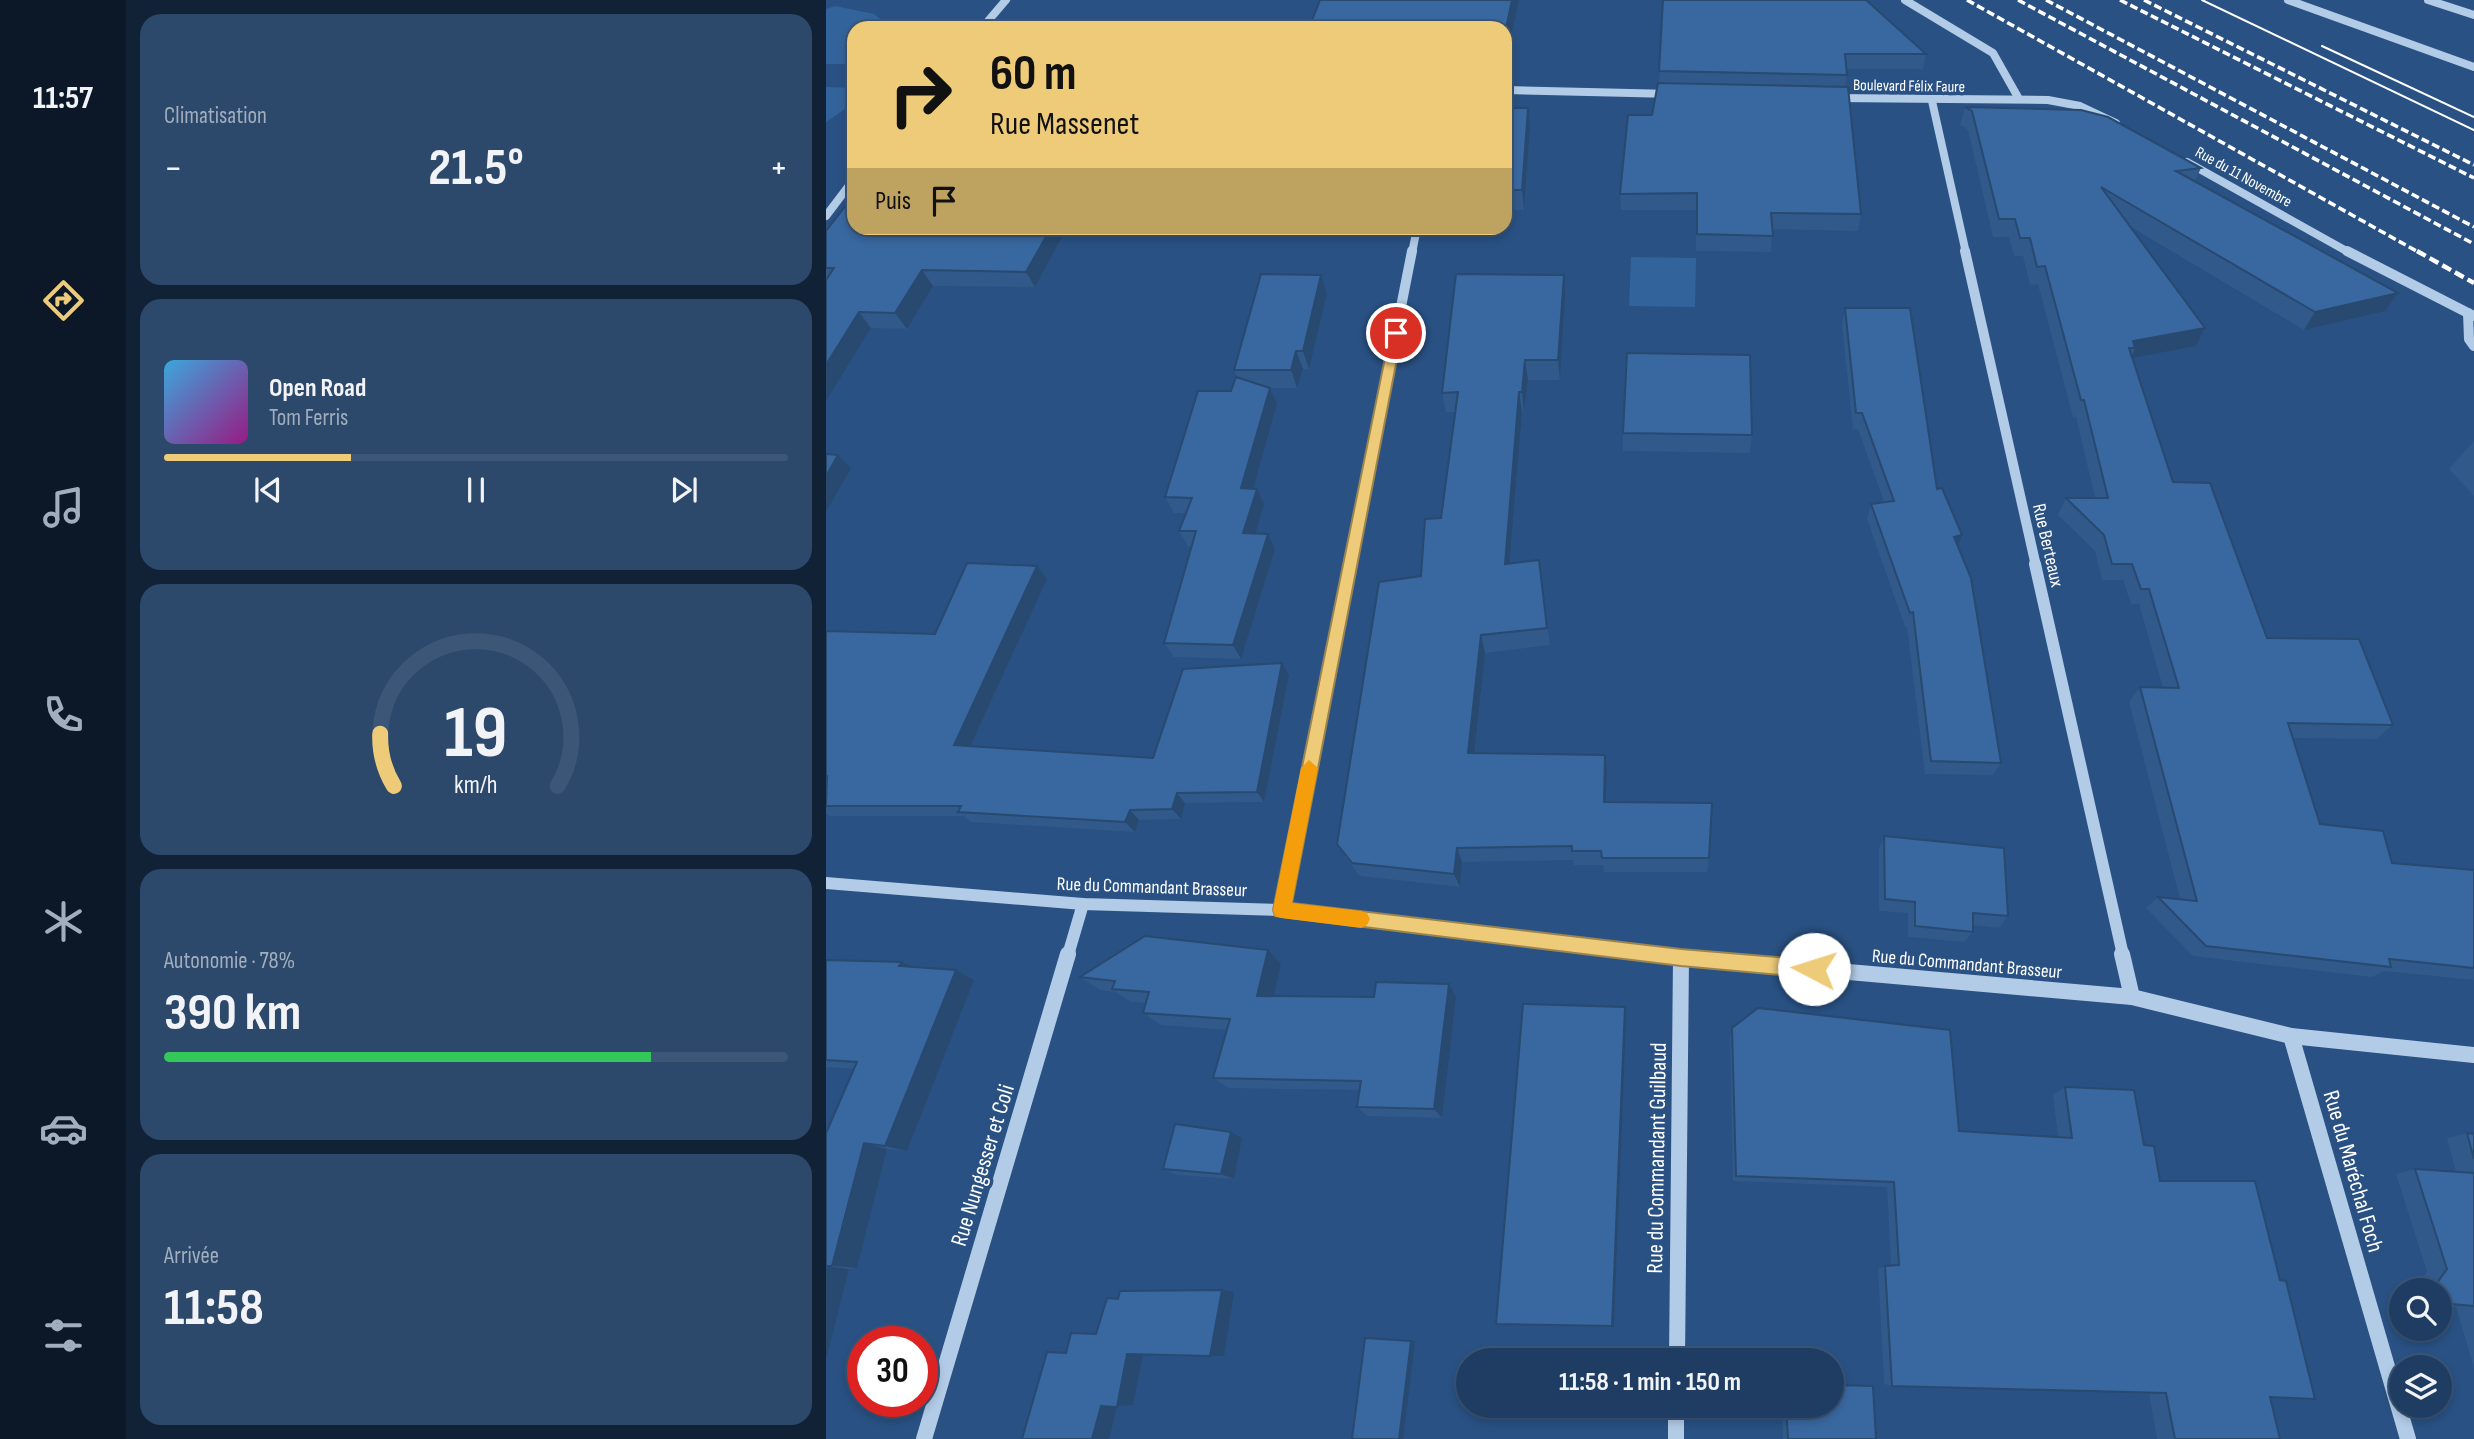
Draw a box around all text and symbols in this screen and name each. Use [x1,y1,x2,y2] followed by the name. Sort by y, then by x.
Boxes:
[990,45,1077,104] text: 60 m
[875,49,966,140] icon: right
[1853,76,1965,97] street label: Boulevard Félix Faure
[33,79,93,118] text: 11:57
[164,102,267,130] text: Climatisation
[990,105,1139,144] text: Rue Massenet
[428,137,524,200] text: 21.5°
[2192,143,2295,212] street label: Rue du 11 Novembre
[164,146,183,191] text: −
[769,146,788,191] text: +
[925,182,963,220] icon: arrive
[875,186,911,217] text: Puis
[39,276,88,325] icon: directions
[1366,303,1426,363] pin
[1377,314,1415,352] icon: arrive
[269,373,366,404] text: Open Road
[269,404,348,432] text: Tom Ferris
[249,471,287,509] icon: previous
[457,471,495,509] icon: pause
[665,471,703,509] icon: next
[39,483,88,532] icon: music
[2027,501,2068,589] street label: Rue Berteaux
[39,690,88,739] icon: phone
[444,690,508,778] text: 19
[454,769,498,800] text: km/h
[1056,873,1248,902] street label: Rue du Commandant Brasseur
[39,897,88,946] icon: climate
[1777,932,1851,1006] position arrow
[1871,945,2063,984] street label: Rue du Commandant Brasseur
[164,947,295,975] text: Autonomie · 78%
[164,982,301,1045] text: 390 km
[1641,1042,1673,1274] street label: Rue du Commandant Guilbaud
[945,1081,1021,1250] street label: Rue Nungesser et Coli
[2317,1087,2389,1255] street label: Rue du Maréchal Foch
[39,1104,88,1153] icon: car
[164,1242,219,1270] text: Arrivée
[164,1277,264,1340] text: 11:58
[2389,1278,2452,1418] map controls
[2389,1278,2452,1341] button: search
[39,1311,88,1360] icon: filters
[847,1326,938,1417] speed limit sign: 30
[2389,1355,2452,1418] button: layers
[1559,1367,1741,1398] text: 11:58 · 1 min · 150 m

